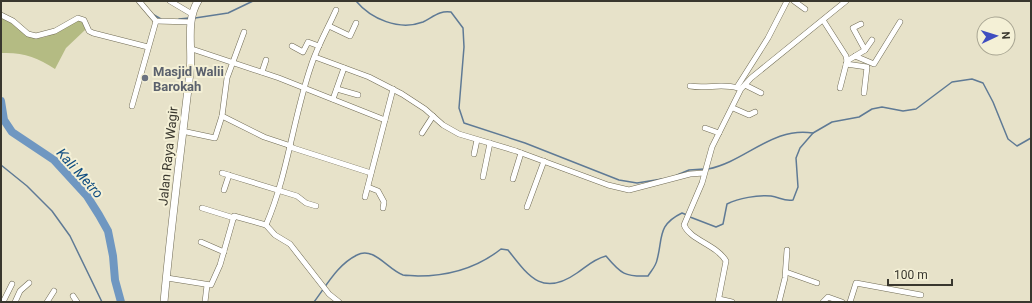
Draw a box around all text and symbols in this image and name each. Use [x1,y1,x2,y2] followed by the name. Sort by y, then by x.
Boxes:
[976,16,1016,56] north arrow
[999,31,1012,40] text: N
[153,64,224,94] place label: Masjid Walii Barokah
[140,73,150,83] marker: Masjid Walii Barokah
[155,105,181,206] street label: Jalan Raya Wagir
[53,145,107,201] water label: Kali Metro
[888,261,952,287] scale bar
[894,268,928,282] text: 100 m

